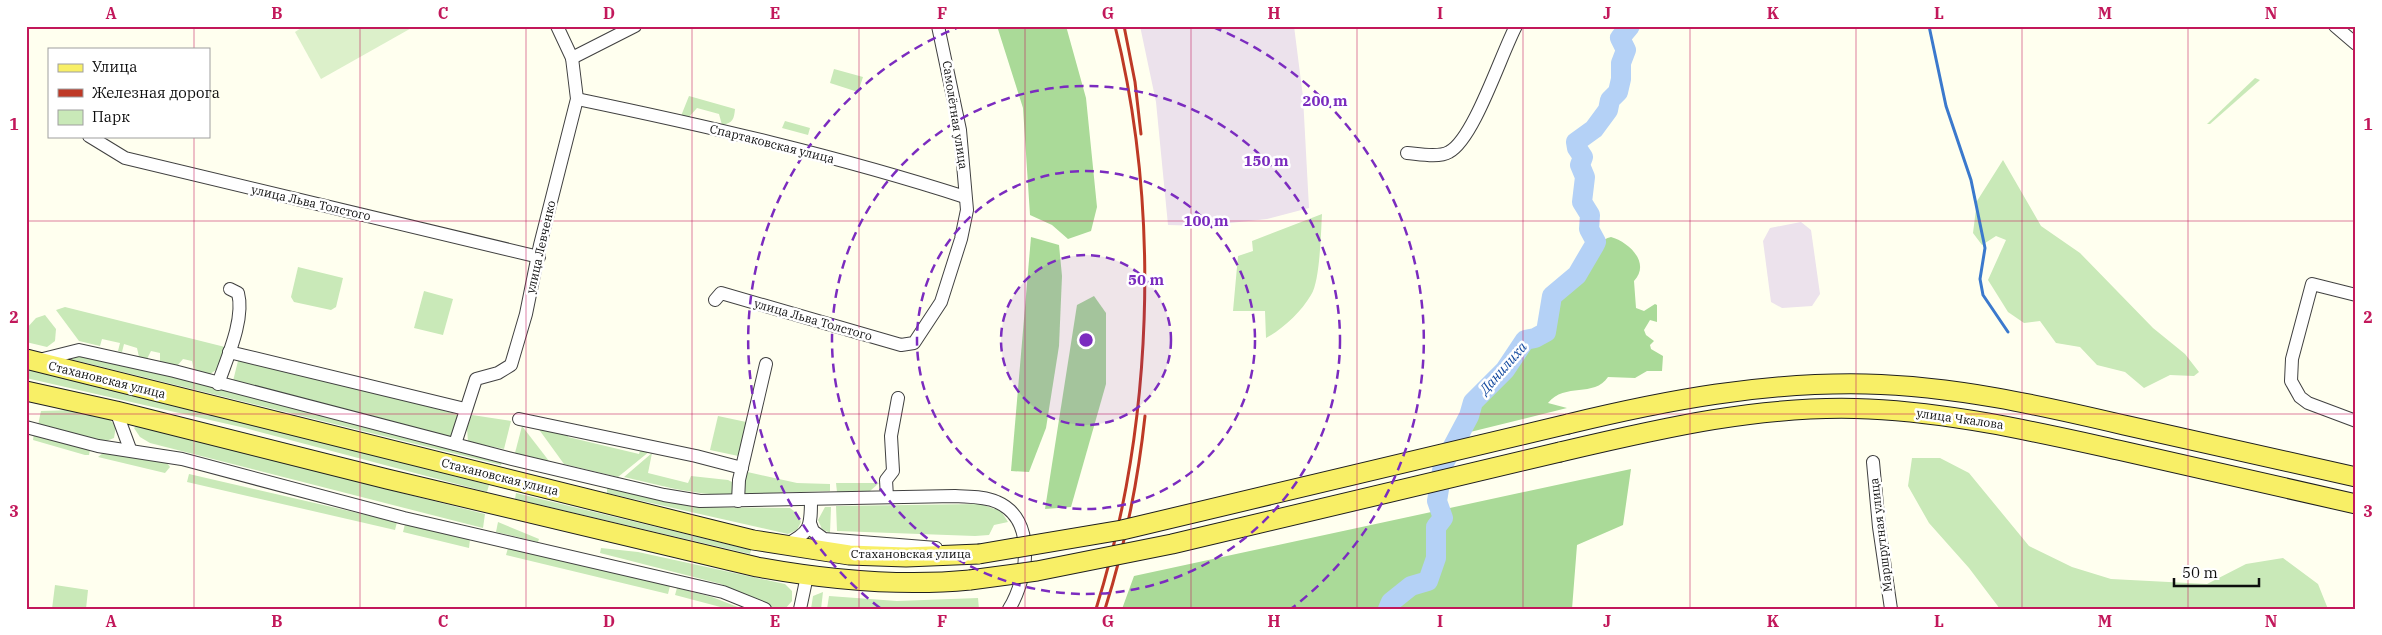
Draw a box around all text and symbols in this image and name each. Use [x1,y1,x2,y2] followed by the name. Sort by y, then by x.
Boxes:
[105,3,117,23] text: A
[271,3,283,23] text: B
[438,3,448,23] text: C
[603,3,615,23] text: D
[770,3,780,23] text: E
[937,3,947,23] text: F
[1102,3,1114,23] text: G
[1268,3,1281,23] text: H
[1437,3,1443,23] text: I
[1603,3,1611,23] text: J
[1767,3,1780,23] text: K
[1934,3,1944,23] text: L
[2098,3,2112,23] text: M
[2265,3,2277,23] text: N
[48,48,210,138] legend
[92,57,137,76] text: Улица
[940,60,972,171] street label: Самолётная улица
[92,83,220,102] text: Железная дорога
[1302,91,1348,110] text: 200 m
[92,107,130,126] text: Парк
[9,114,19,134] text: 1
[2363,114,2373,134] text: 1
[708,121,836,166] street label: Спартаковская улица
[1243,151,1289,170] text: 150 m
[250,181,373,224] street label: улица Льва Толстого
[523,199,559,295] street label: улица Левченко
[1183,211,1229,230] text: 100 m
[1128,270,1164,289] text: 50 m
[752,295,874,344] street label: улица Льва Толстого
[9,307,19,327] text: 2
[2363,307,2373,327] text: 2
[1077,331,1095,349] centre of rings
[1474,338,1531,399] water label: Данилиха
[47,358,168,401] street label: Стахановская улица
[1916,405,2005,432] street label: улица Чкалова
[440,455,561,498] street label: Стахановская улица
[1866,477,1895,593] street label: Маршрутная улица
[9,501,19,521] text: 3
[2363,501,2373,521] text: 3
[851,546,972,561] street label: Стахановская улица
[2174,555,2260,587] scale bar
[2182,563,2218,582] text: 50 m
[105,611,117,631] text: A
[271,611,283,631] text: B
[438,611,448,631] text: C
[603,611,615,631] text: D
[770,611,780,631] text: E
[937,611,947,631] text: F
[1102,611,1114,631] text: G
[1268,611,1281,631] text: H
[1437,611,1443,631] text: I
[1603,611,1611,631] text: J
[1767,611,1780,631] text: K
[1934,611,1944,631] text: L
[2098,611,2112,631] text: M
[2265,611,2277,631] text: N

